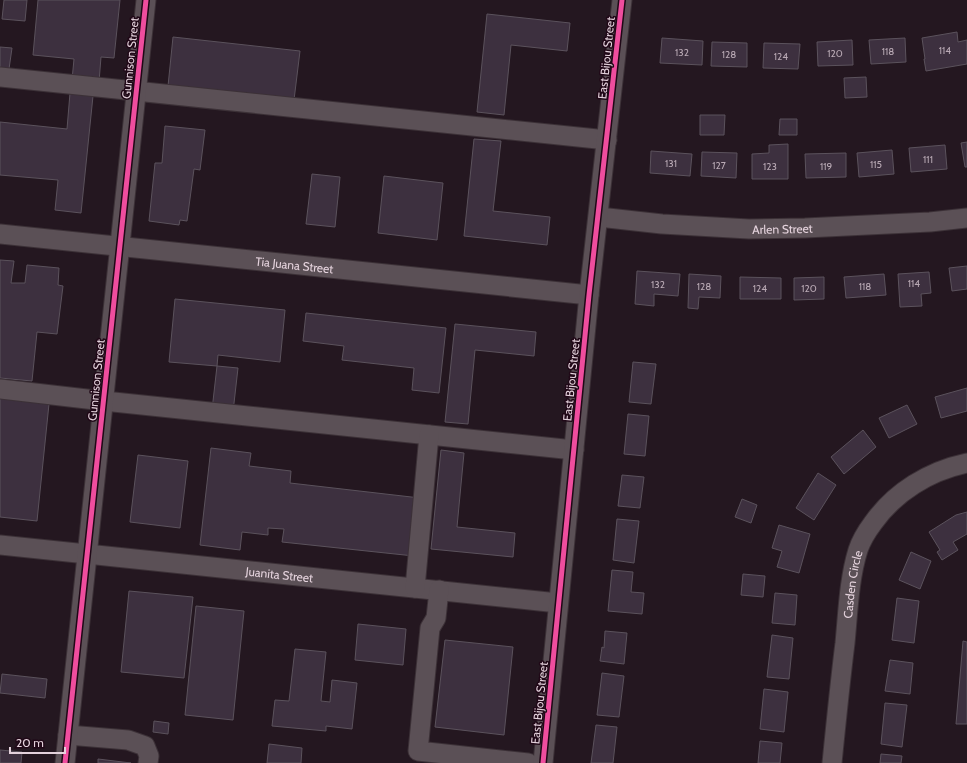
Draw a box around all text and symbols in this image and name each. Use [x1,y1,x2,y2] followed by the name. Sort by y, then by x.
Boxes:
[118,16,142,100] street label: Gunnison Street
[594,16,618,100] street label: East Bijou Street
[939,44,951,57] house number: 114
[882,45,894,58] house number: 118
[675,46,689,59] house number: 132
[827,47,843,60] house number: 120
[722,48,736,61] house number: 128
[774,50,788,63] house number: 124
[923,153,933,166] house number: 111
[665,157,677,170] house number: 131
[870,158,882,171] house number: 115
[712,159,726,172] house number: 127
[763,160,777,173] house number: 123
[820,160,832,173] house number: 119
[752,220,813,236] street label: Arlen Street
[255,253,334,276] street label: Tia Juana Street
[908,277,920,290] house number: 114
[651,278,665,291] house number: 132
[697,280,711,293] house number: 128
[859,280,871,293] house number: 118
[753,282,767,295] house number: 124
[801,282,817,295] house number: 120
[84,338,108,422] street label: Gunnison Street
[559,338,583,422] street label: East Bijou Street
[840,548,865,619] street label: Casden Circle
[244,563,314,585] street label: Juanita Street
[527,661,551,745] street label: East Bijou Street
[10,729,65,755] scale bar
[16,735,44,750] text: 20 m

